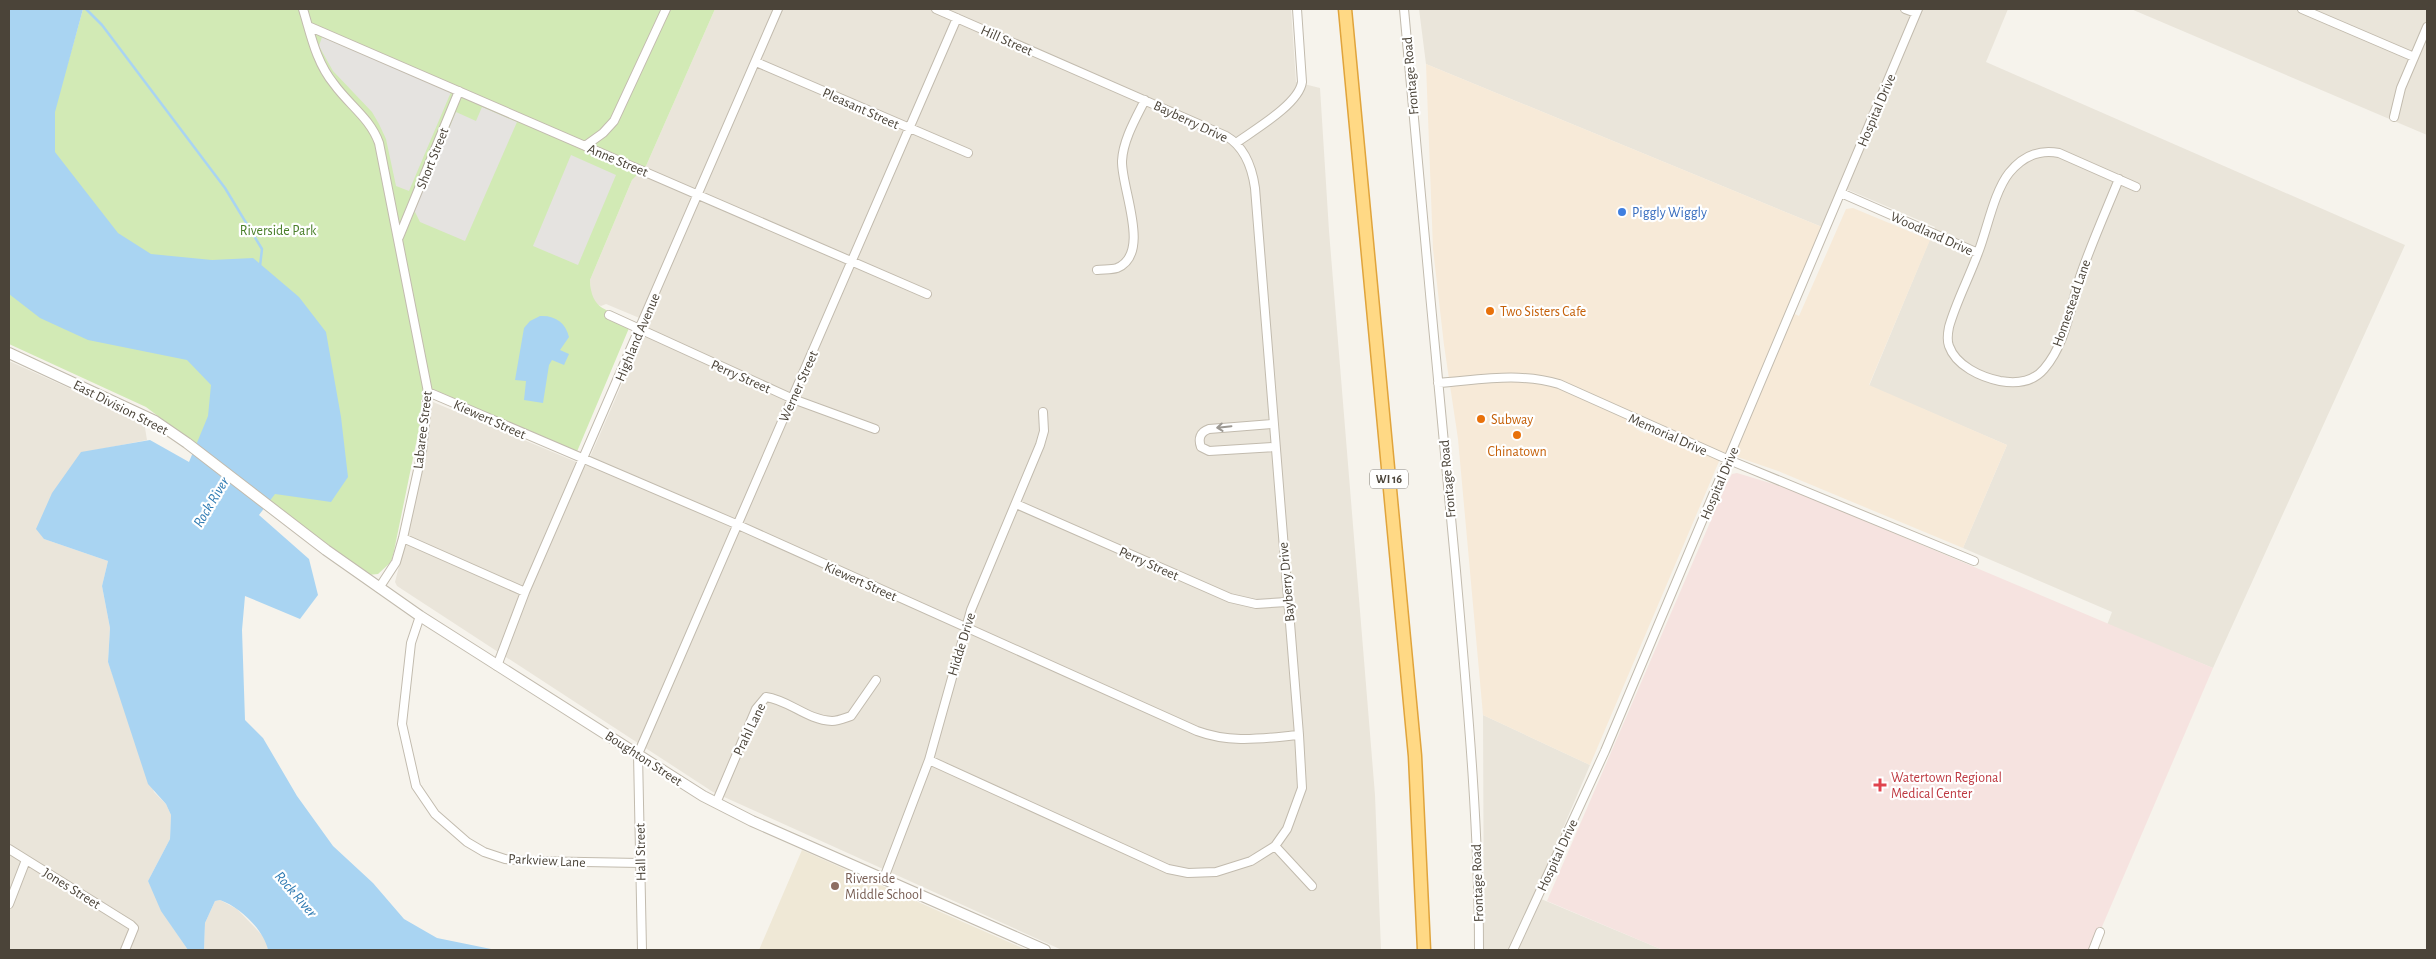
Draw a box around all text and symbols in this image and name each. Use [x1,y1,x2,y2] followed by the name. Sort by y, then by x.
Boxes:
[979,23,1035,59] street label: Hill Street
[1401,36,1421,116] street label: Frontage Road
[1855,72,1899,149] street label: Hospital Drive
[820,86,901,132] street label: Pleasant Street
[1151,99,1230,145] street label: Bayberry Drive
[414,125,452,191] street label: Short Street
[585,142,650,180] street label: Anne Street
[1616,206,1628,218] marker: Piggly Wiggly
[1632,206,1707,220] place label: Piggly Wiggly
[1888,210,1975,258] street label: Woodland Drive
[240,224,317,238] park label: Riverside Park
[2050,258,2093,349] street label: Homestead Lane
[613,291,663,384] street label: Highland Avenue
[1484,305,1496,317] marker: Two Sisters Cafe
[1500,305,1586,319] place label: Two Sisters Cafe
[777,348,821,424] street label: Werner Street
[709,358,773,396] street label: Perry Street
[71,378,171,438] street label: East Division Street
[411,390,435,470] street label: Labaree Street
[451,398,528,442] street label: Kiewert Street
[1626,411,1709,458] street label: Memorial Drive
[1475,413,1487,425] marker: Subway
[1491,413,1533,427] place label: Subway
[1216,423,1232,432] one-way arrow
[1511,429,1523,441] marker: Chinatown
[1438,439,1458,519] street label: Frontage Road
[1487,445,1547,459] place label: Chinatown
[1698,445,1742,522] street label: Hospital Drive
[1370,469,1408,488] road number: WI 16
[191,474,233,530] water label: Rock River
[1277,541,1297,622] street label: Bayberry Drive
[1117,545,1181,583] street label: Perry Street
[822,560,899,604] street label: Kiewert Street
[946,611,978,678] street label: Hidde Drive
[731,701,769,758] street label: Prahl Lane
[602,729,685,789] street label: Boughton Street
[1891,771,2002,801] place label: Watertown Regional Medical Center
[1873,778,1887,792] marker: Watertown Regional Medical Center
[1535,817,1581,894] street label: Hospital Drive
[633,822,649,881] street label: Hall Street
[1470,844,1486,922] street label: Frontage Road
[508,852,586,870] street label: Parkview Lane
[40,866,103,912] street label: Jones Street
[272,869,320,921] water label: Rock River
[845,872,922,902] place label: Riverside Middle School
[829,880,841,892] marker: Riverside Middle School

